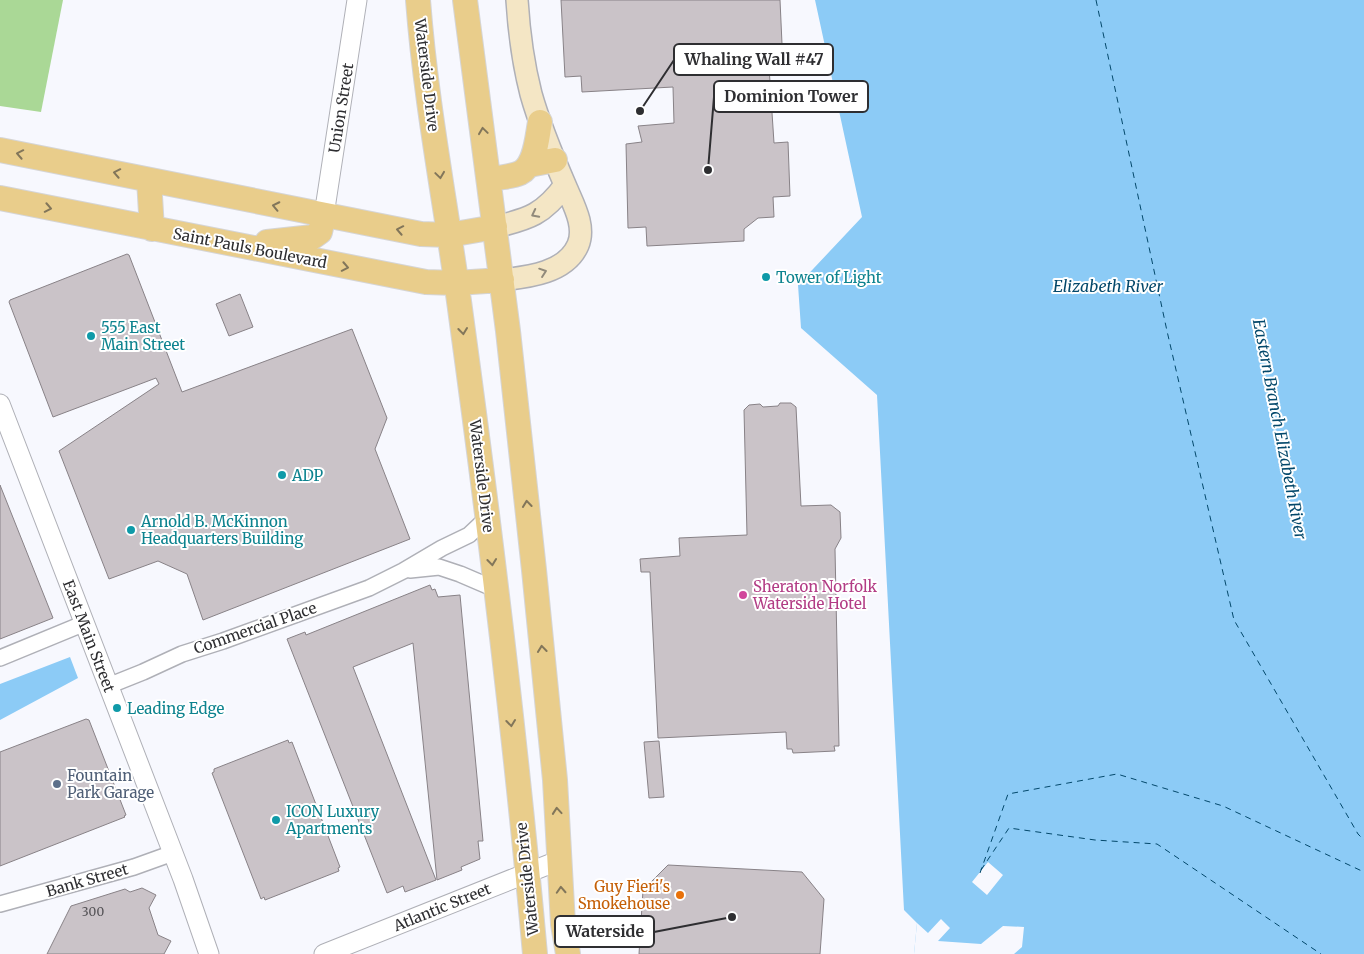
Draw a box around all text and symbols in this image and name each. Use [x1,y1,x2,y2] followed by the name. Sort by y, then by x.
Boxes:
[411,16,443,133] street label: Waterside Drive
[674,44,833,75] callout: Whaling Wall #47
[683,49,824,69] text: Whaling Wall #47
[325,62,357,154] street label: Union Street
[714,81,868,112] callout: Dominion Tower
[724,86,859,106] text: Dominion Tower
[478,127,489,135] one-way arrow
[15,150,24,160] one-way arrow
[113,169,121,179] one-way arrow
[434,172,445,180] one-way arrow
[272,201,281,212] one-way arrow
[43,202,52,212] one-way arrow
[532,208,541,218] one-way arrow
[171,224,329,272] street label: Saint Pauls Boulevard
[396,225,405,236] one-way arrow
[341,261,350,271] one-way arrow
[538,268,547,278] one-way arrow
[776,268,882,287] place label: Tower of Light
[760,271,772,283] marker: Tower of Light
[1053,276,1164,296] water label: Elizabeth River
[1249,317,1311,541] water label: Eastern Branch Elizabeth River
[101,318,185,354] place label: 555 East Main Street
[457,327,468,335] one-way arrow
[85,330,97,342] marker: 555 East Main Street
[466,417,498,534] street label: Waterside Drive
[291,466,324,485] place label: ADP
[276,469,288,481] marker: ADP
[522,500,533,508] one-way arrow
[140,512,303,548] place label: Arnold B. McKinnon Headquarters Building
[125,524,137,536] marker: Arnold B. McKinnon Headquarters Building
[486,558,497,566] one-way arrow
[59,577,119,695] street label: East Main Street
[752,577,878,613] place label: Sheraton Norfolk Waterside Hotel
[737,589,749,601] marker: Sheraton Norfolk Waterside Hotel
[191,598,319,658] street label: Commercial Place
[537,645,548,653] one-way arrow
[127,699,224,718] place label: Leading Edge
[111,702,123,714] marker: Leading Edge
[505,720,516,728] one-way arrow
[67,766,154,802] place label: Fountain Park Garage
[51,778,63,790] marker: Fountain Park Garage
[285,802,379,838] place label: ICON Luxury Apartments
[552,807,563,815] one-way arrow
[270,814,282,826] marker: ICON Luxury Apartments
[512,821,542,938] street label: Waterside Drive
[44,859,130,901] street label: Bank Street
[578,877,670,913] place label: Guy Fieri's Smokehouse
[390,879,494,936] street label: Atlantic Street
[556,885,567,893] one-way arrow
[674,889,686,901] marker: Guy Fieri's Smokehouse
[82,904,104,919] house number: 300
[555,916,654,947] callout: Waterside
[565,921,645,941] text: Waterside

